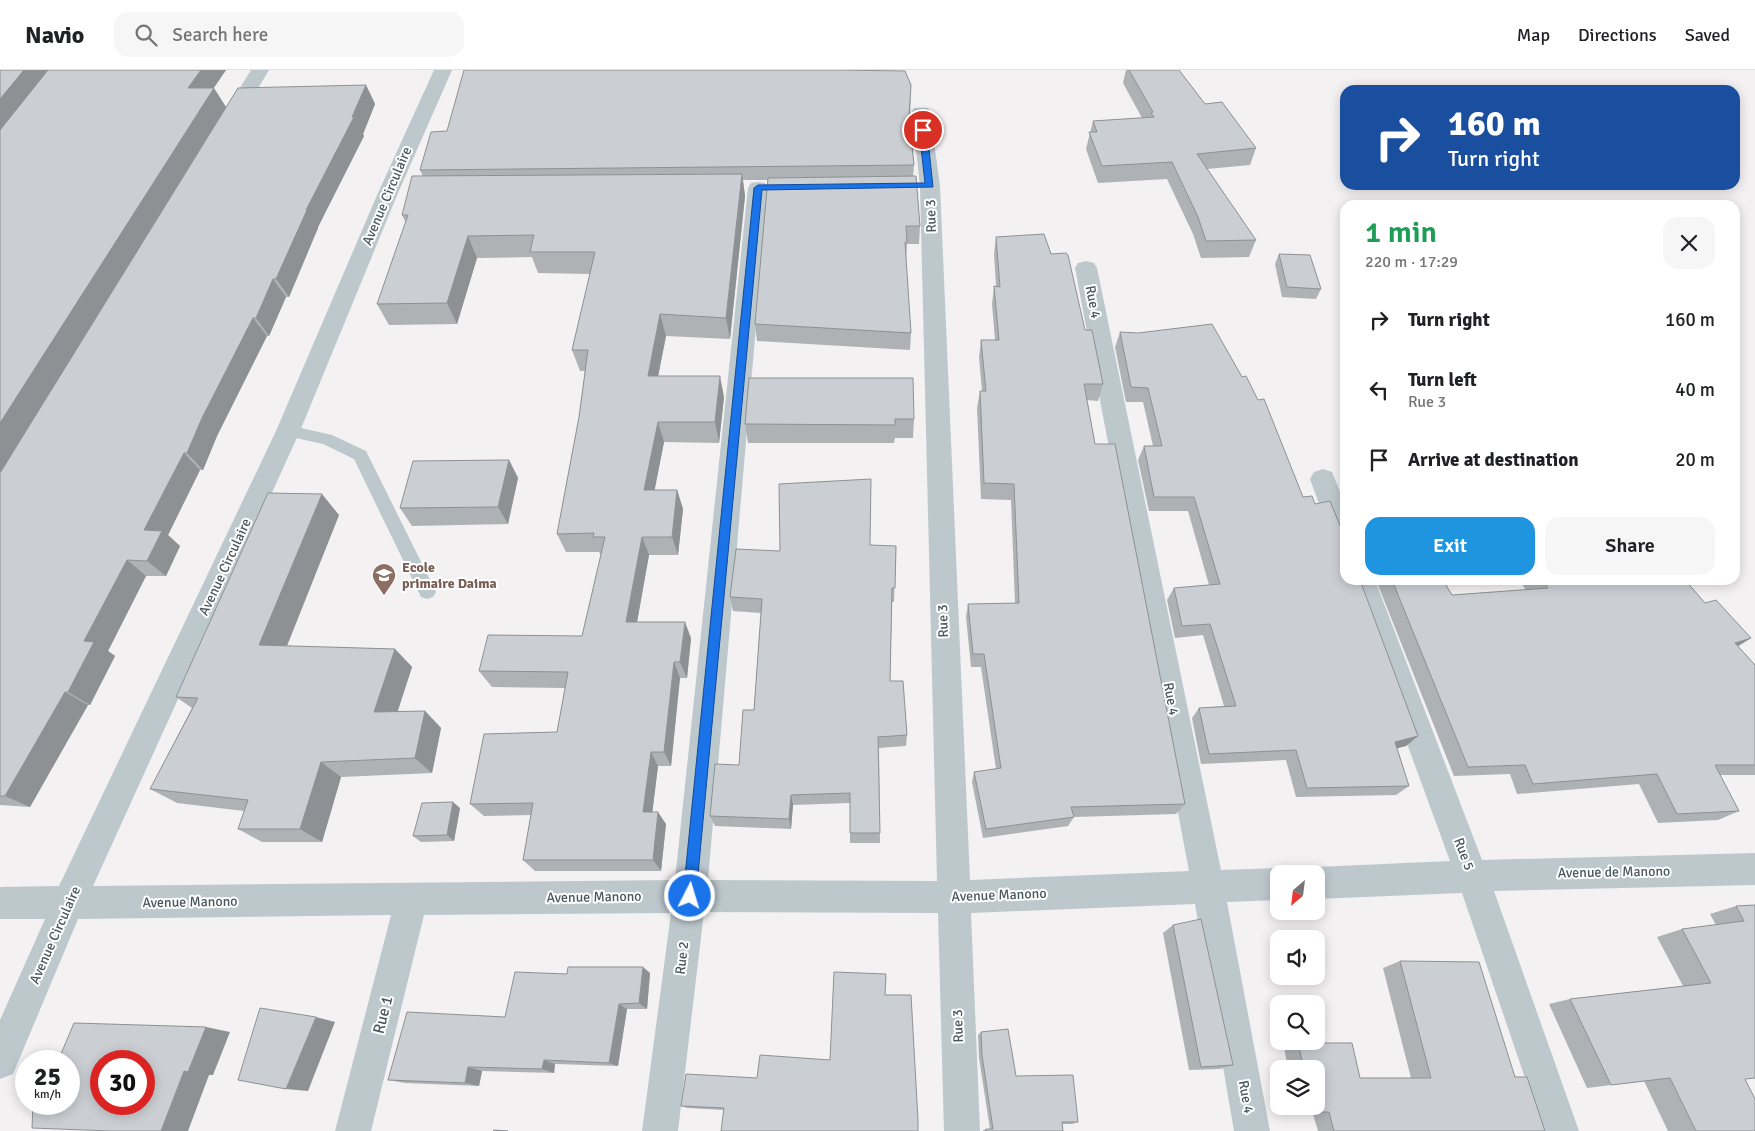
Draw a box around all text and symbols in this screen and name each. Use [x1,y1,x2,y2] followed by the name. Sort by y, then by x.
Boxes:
[114,12,464,57] search box
[25,20,84,50] text: Navio
[132,21,160,49] icon: search
[172,23,268,47] text: Search here
[1517,24,1550,46] text: Map
[1578,24,1657,46] text: Directions
[1685,24,1730,46] text: Saved
[1448,102,1541,145] text: 160 m
[1365,105,1430,170] icon: right
[902,109,944,151] pin
[909,116,937,144] icon: arrive
[359,144,415,248] street label: Avenue Circulaire
[1448,145,1540,172] text: Turn right
[922,199,940,233] street label: Rue 3
[1365,214,1437,251] text: 1 min
[1663,217,1715,269] button: close
[1365,252,1458,272] text: 220 m · 17:29
[1081,284,1105,320] street label: Rue 4
[1365,306,1393,334] icon: right
[1408,308,1490,332] text: Turn right
[1665,308,1715,332] text: 160 m
[1408,368,1477,392] text: Turn left
[1365,376,1393,404] icon: left
[1675,378,1715,402] text: 40 m
[1408,392,1446,412] text: Rue 3
[1365,446,1393,474] icon: arrive
[1408,448,1579,472] text: Arrive at destination
[1675,448,1715,472] text: 20 m
[195,516,255,618] street label: Avenue Circulaire
[1365,517,1535,575] button: Exit
[1545,517,1715,575] button: Share
[402,559,497,592] place label: Ecole primaire Daima
[371,562,397,596] school or university icon: Ecole primaire Daima
[934,604,952,638] street label: Rue 3
[1159,681,1183,717] street label: Rue 4
[1450,835,1478,873] street label: Rue 5
[1558,863,1670,881] street label: Avenue de Manono
[1270,865,1325,920] north arrow
[1270,865,1325,1115] map controls
[663,869,715,921] position arrow
[26,883,84,987] street label: Avenue Circulaire
[951,885,1047,905] street label: Avenue Manono
[546,888,642,906] street label: Avenue Manono
[142,893,238,911] street label: Avenue Manono
[1270,930,1325,985] button: sound
[672,940,692,976] street label: Rue 2
[369,994,397,1036] street label: Rue 1
[1270,995,1325,1050] button: search
[949,1009,967,1043] street label: Rue 3
[90,1050,155,1115] speed limit sign: 30
[1270,1060,1325,1115] button: layers
[34,1061,61,1092] text: 25
[1235,1079,1257,1115] street label: Rue 4
[34,1087,61,1102] text: km/h

